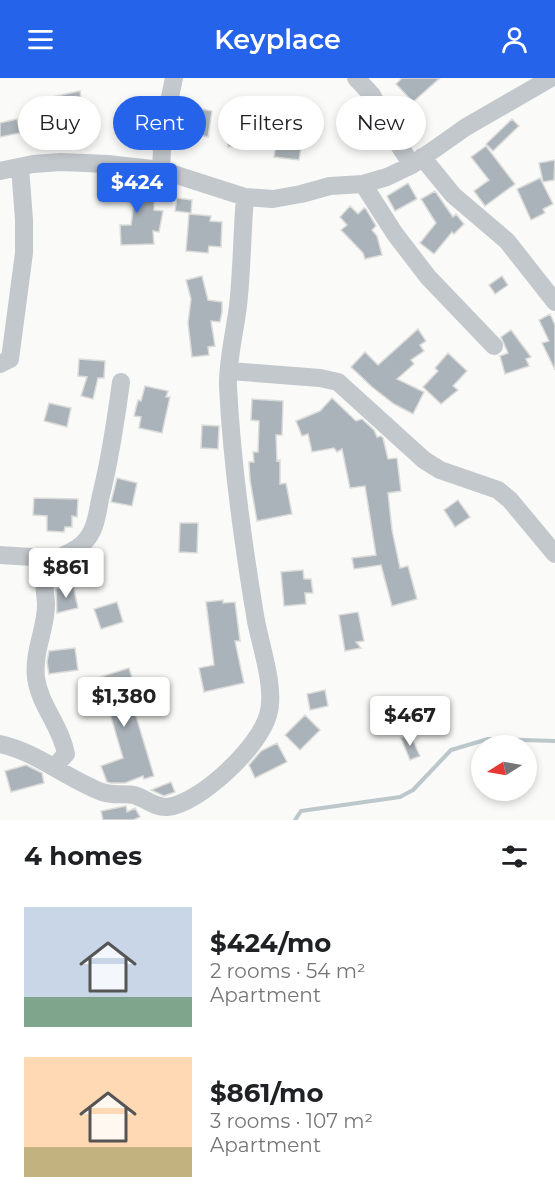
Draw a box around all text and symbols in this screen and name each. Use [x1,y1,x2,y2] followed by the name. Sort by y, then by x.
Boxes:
[24,23,57,56] icon: menu
[214,23,341,56] text: Keyplace
[498,23,531,56] icon: person
[18,96,101,150] chip: Buy
[113,96,206,150] chip: Rent
[218,96,324,150] chip: Filters
[336,96,426,150] chip: New
[101,163,173,214] pin: $424
[111,170,163,194] text: $424
[30,548,102,599] pin: $861
[43,555,89,579] text: $861
[75,677,173,728] pin: $1,380
[92,684,156,708] text: $1,380
[374,696,446,747] pin: $467
[384,703,436,727] text: $467
[471,735,537,801] north arrow
[471,735,537,801] map controls
[24,840,142,872] text: 4 homes
[498,840,531,873] icon: filters
[210,927,331,959] text: $424/mo
[72,931,144,1003] icon: home
[210,959,366,983] text: 2 rooms · 54 m²
[210,983,321,1007] text: Apartment
[210,1077,323,1109] text: $861/mo
[72,1081,144,1153] icon: home
[210,1109,373,1133] text: 3 rooms · 107 m²
[210,1133,321,1157] text: Apartment

